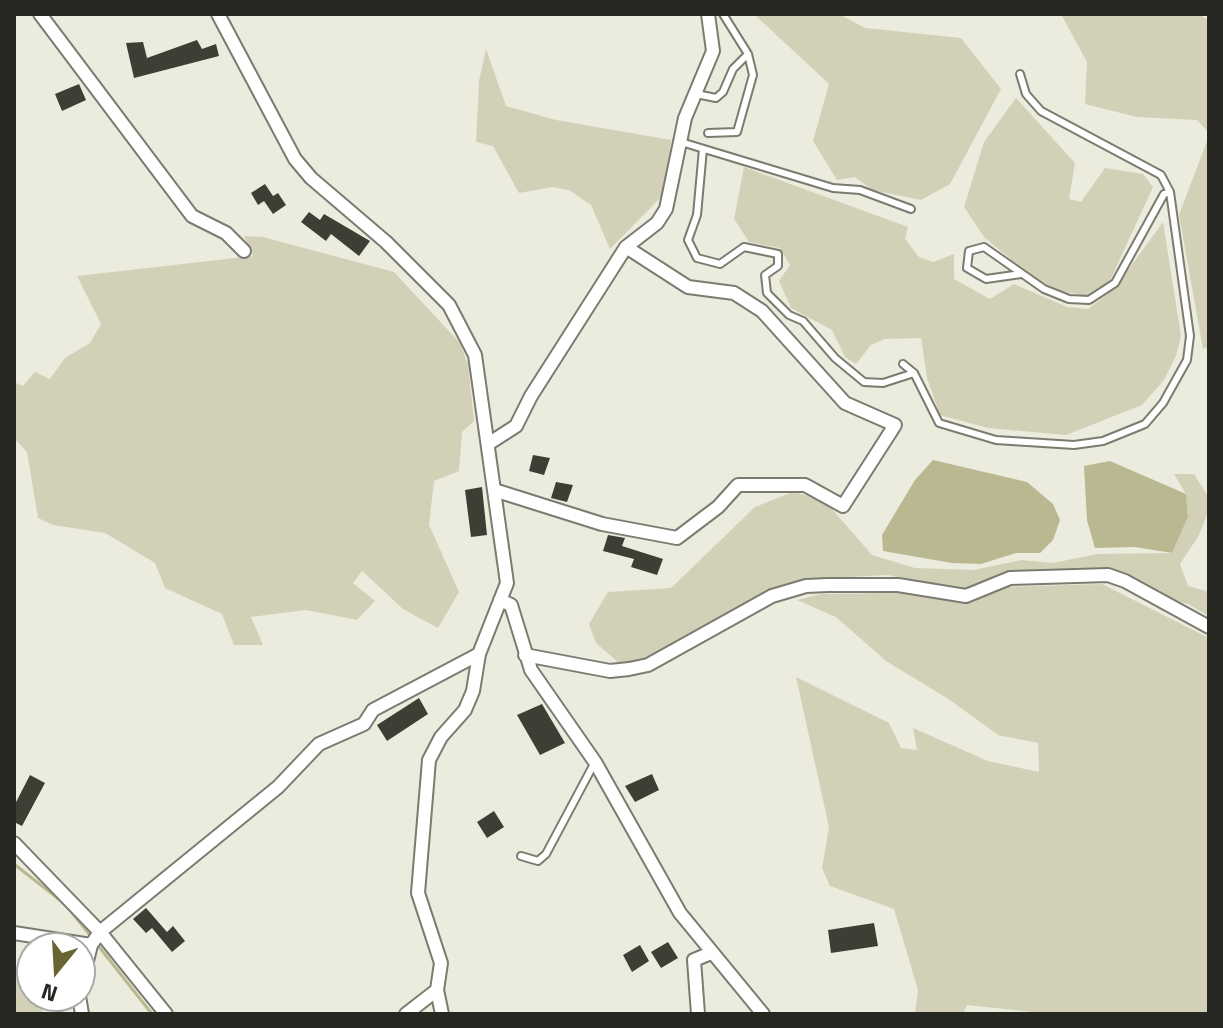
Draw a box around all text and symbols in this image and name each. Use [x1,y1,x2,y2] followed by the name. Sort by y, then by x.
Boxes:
[16,932,96,1012] north arrow
[37,974,62,1011] text: N

